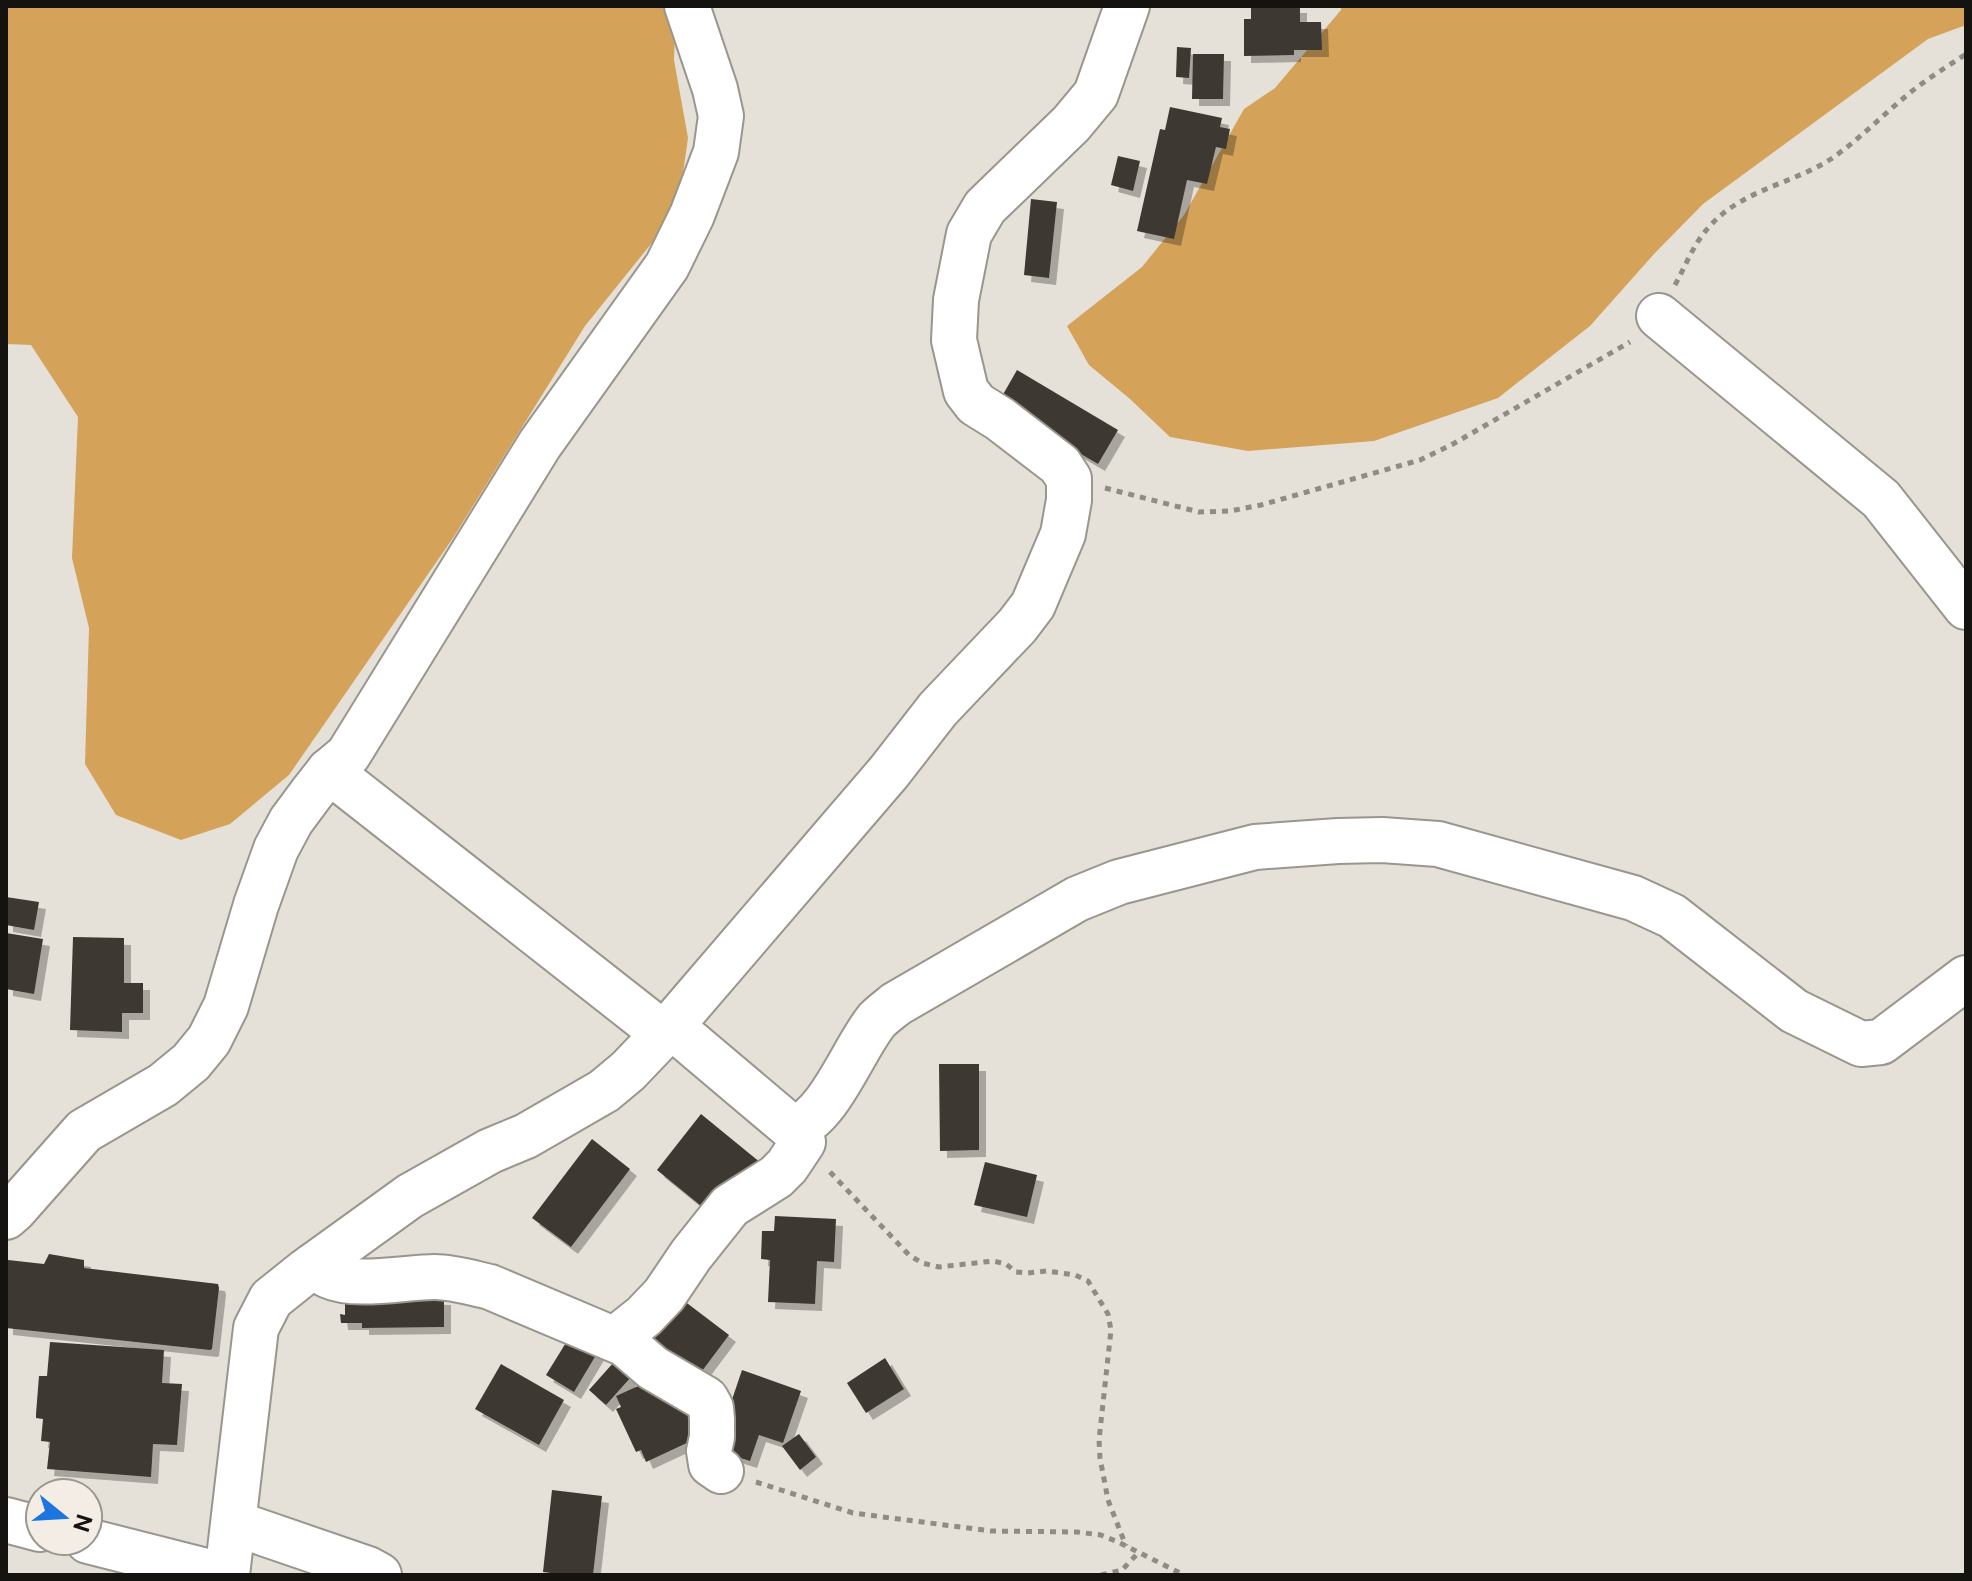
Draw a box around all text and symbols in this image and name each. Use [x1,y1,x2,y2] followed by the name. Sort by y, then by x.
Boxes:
[24,1477,104,1557] north arrow
[68,1511,98,1535] text: N

